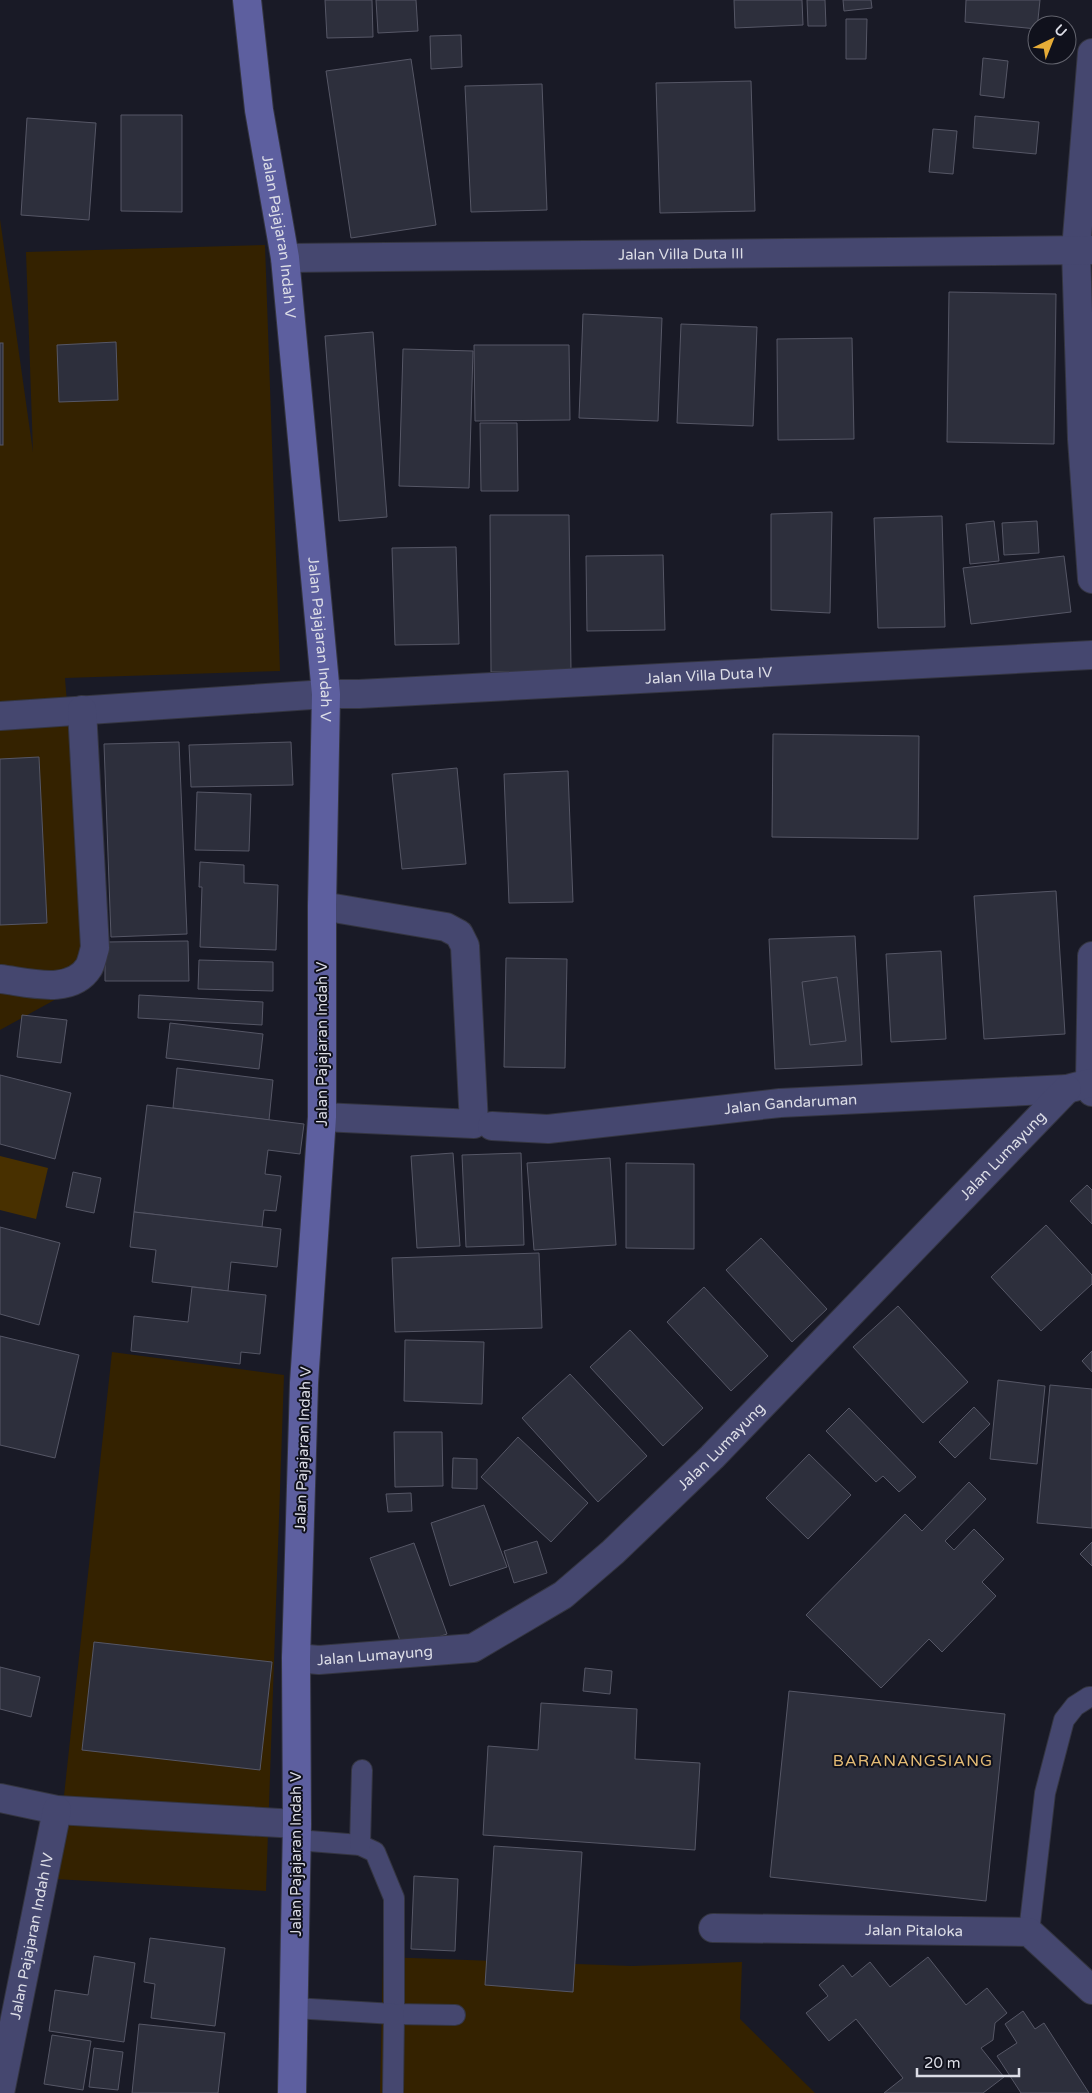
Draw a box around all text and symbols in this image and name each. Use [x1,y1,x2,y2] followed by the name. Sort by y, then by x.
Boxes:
[1027,15,1077,65] north arrow
[1051,21,1070,41] text: U
[258,153,300,320] street label: Jalan Pajajaran Indah V
[618,244,744,264] street label: Jalan Villa Duta III
[304,556,335,723] street label: Jalan Pajajaran Indah V
[645,663,774,688] street label: Jalan Villa Duta IV
[313,961,331,1127] street label: Jalan Pajajaran Indah V
[723,1090,858,1118] street label: Jalan Gandaruman
[956,1107,1050,1204] street label: Jalan Lumayung
[291,1366,315,1532] street label: Jalan Pajajaran Indah V
[674,1399,768,1494] street label: Jalan Lumayung
[316,1642,433,1669] street label: Jalan Lumayung
[833,1751,993,1771] district label: BARANANGSIANG
[287,1771,305,1937] street label: Jalan Pajajaran Indah V
[6,1851,57,2021] street label: Jalan Pajajaran Indah IV
[865,1921,963,1940] street label: Jalan Pitaloka
[917,2046,1020,2078] scale bar
[924,2054,961,2072] text: 20 m

